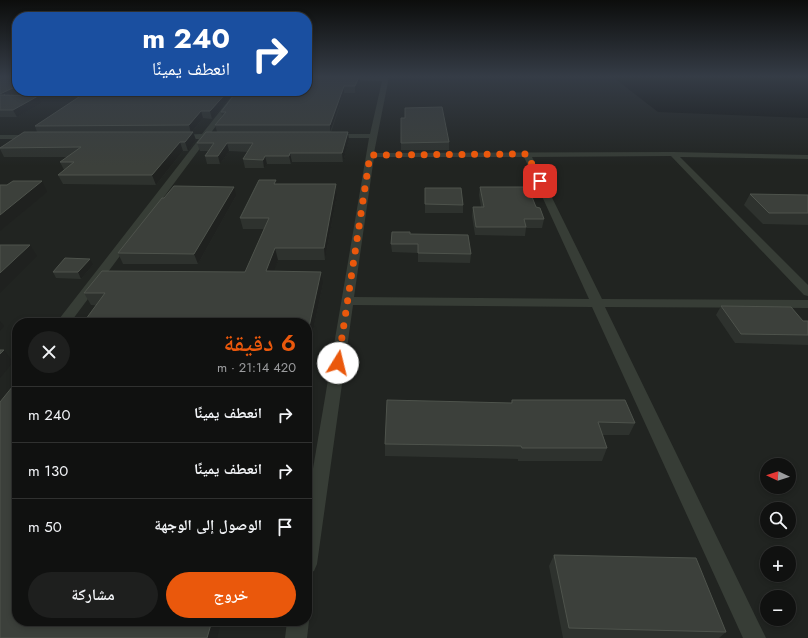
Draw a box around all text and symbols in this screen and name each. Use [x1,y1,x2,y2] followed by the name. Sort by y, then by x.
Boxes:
[142,18,230,59] text: 240 m
[244,28,296,80] icon: right
[152,56,230,82] text: انعطف يمينًا
[523,164,557,198] pin
[529,170,551,192] icon: arrive
[224,325,296,360] text: 6 دقيقة
[28,331,70,373] button: close
[317,342,359,384] position arrow
[217,358,296,377] text: 420 m · 21:14
[194,402,262,424] text: انعطف يمينًا
[28,404,71,426] text: 240 m
[274,404,296,426] icon: right
[194,458,262,480] text: انعطف يمينًا
[760,458,796,494] north arrow
[760,458,796,626] map controls
[28,460,68,482] text: 130 m
[274,460,296,482] icon: right
[760,502,796,538] button: search
[154,514,262,536] text: الوصول إلى الوجهة
[28,516,62,538] text: 50 m
[274,516,296,538] icon: arrive
[760,546,796,582] button: +
[28,572,158,618] button: مشاركة
[166,572,296,618] button: خروج
[760,590,796,626] button: −

